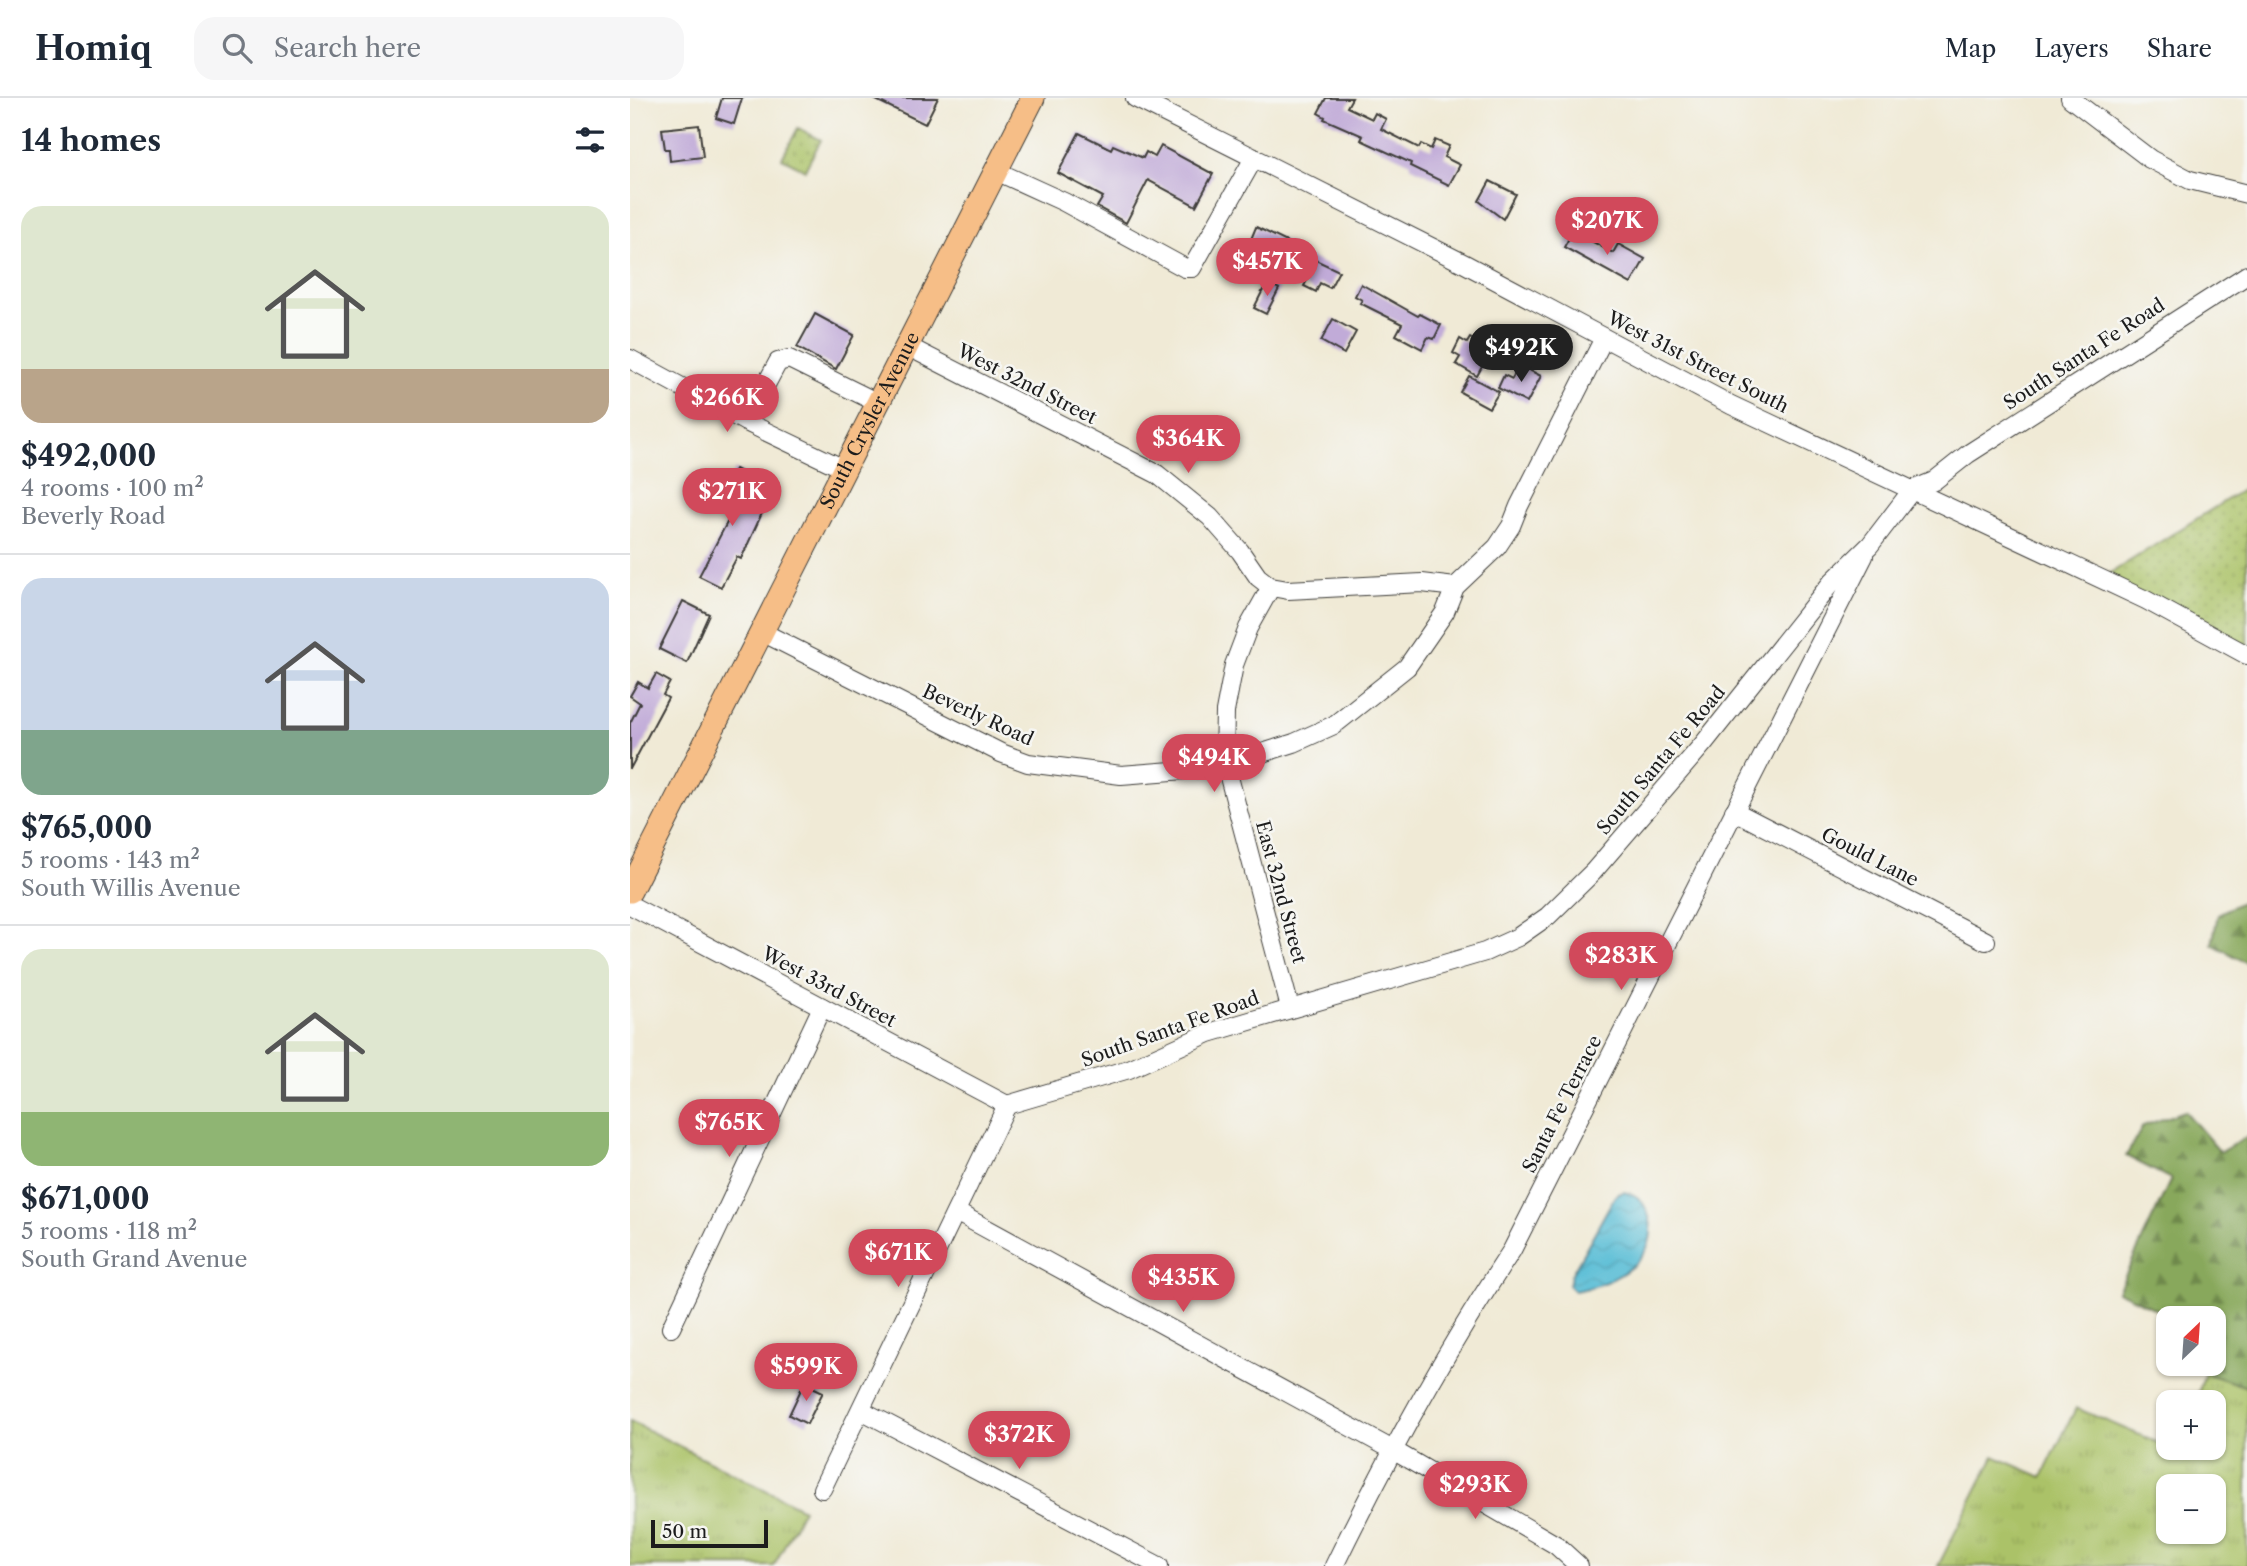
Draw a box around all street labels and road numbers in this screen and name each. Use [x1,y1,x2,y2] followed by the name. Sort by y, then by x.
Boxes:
[1999,293,2169,415] street label: South Santa Fe Road
[1603,306,1793,418] street label: West 31st Street South
[815,328,924,513] street label: South Crysler Avenue
[952,338,1101,429] street label: West 32nd Street
[919,679,1037,751] street label: Beverly Road
[1592,680,1730,839] street label: South Santa Fe Road
[1251,818,1311,966] street label: East 32nd Street
[1818,823,1922,891] street label: Gould Lane
[757,941,900,1032] street label: West 33rd Street
[1078,986,1262,1072] street label: South Santa Fe Road
[1517,1031,1607,1177] street label: Santa Fe Terrace

